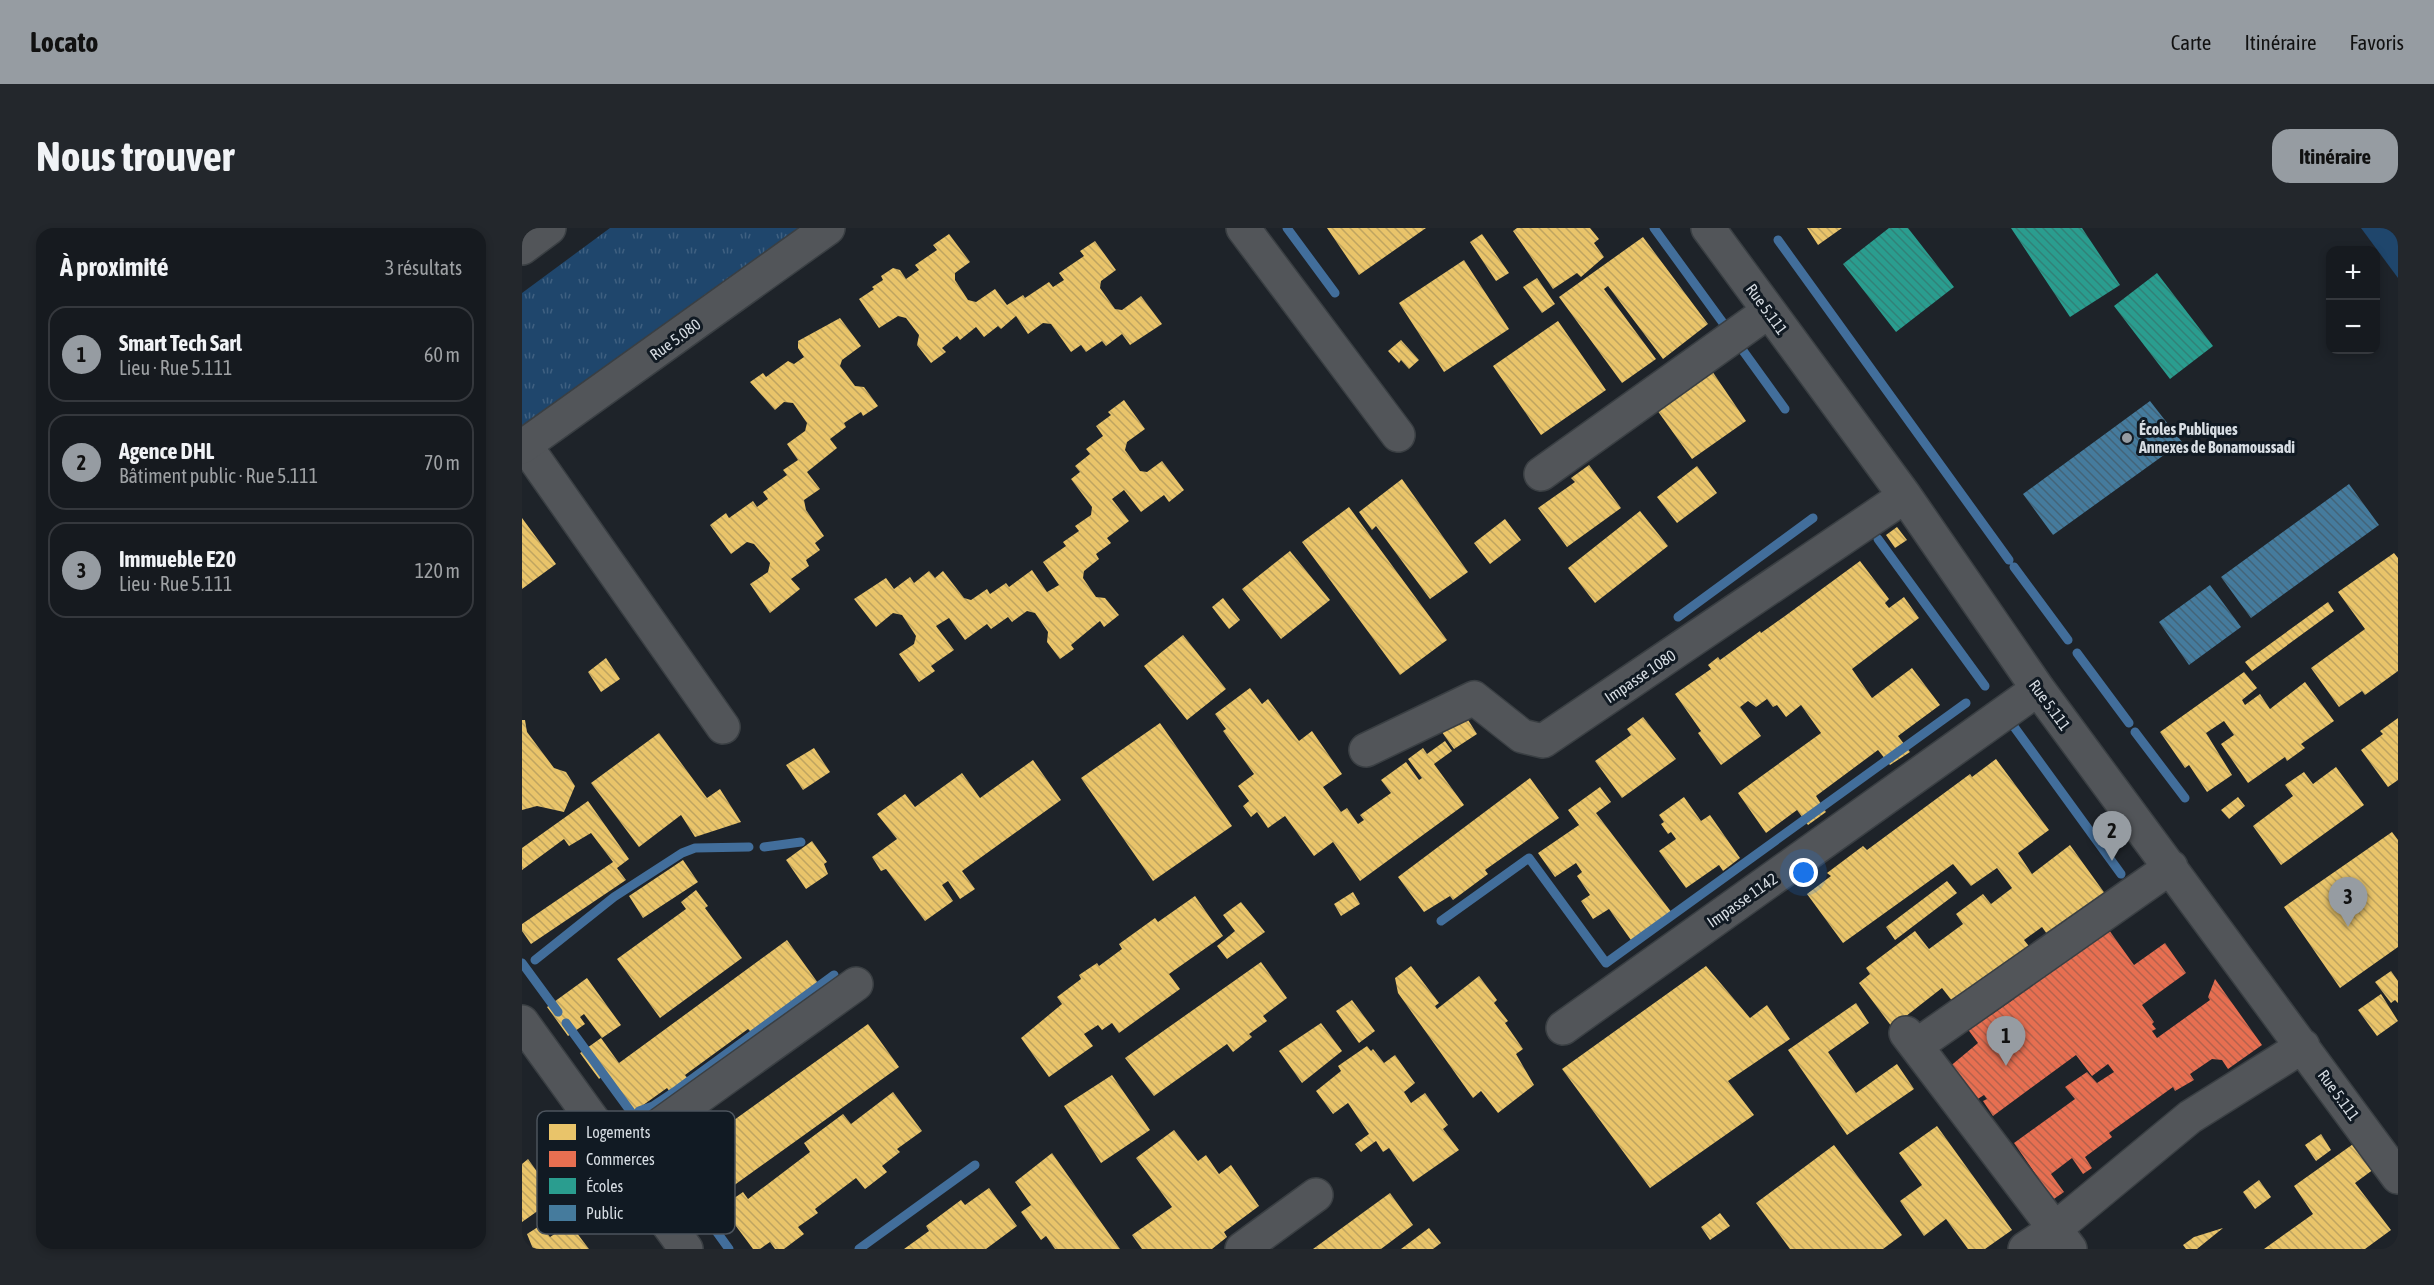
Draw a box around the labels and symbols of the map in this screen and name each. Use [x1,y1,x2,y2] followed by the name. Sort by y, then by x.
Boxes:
[1743,280,1791,338] street label: Rue 5.111
[646,315,704,363] street label: Rue 5.080
[2138,420,2295,456] place label: Écoles Publiques Annexes de Bonamoussadi
[2120,431,2134,445] marker: Écoles Publiques Annexes de Bonamoussadi
[1601,646,1679,707] street label: Impasse 1080
[2026,676,2074,734] street label: Rue 5.111
[2092,812,2132,861] pin: 2
[1789,858,1818,887] your location
[1703,869,1781,932] street label: Impasse 1142
[2328,878,2368,927] pin: 3
[1986,1016,2026,1066] pin: 1
[2315,1066,2363,1124] street label: Rue 5.111
[537,1111,735,1234] legend
[586,1123,651,1142] text: Logements
[586,1150,655,1168] text: Commerces
[586,1177,624,1195] text: Écoles
[586,1204,623,1222] text: Public

